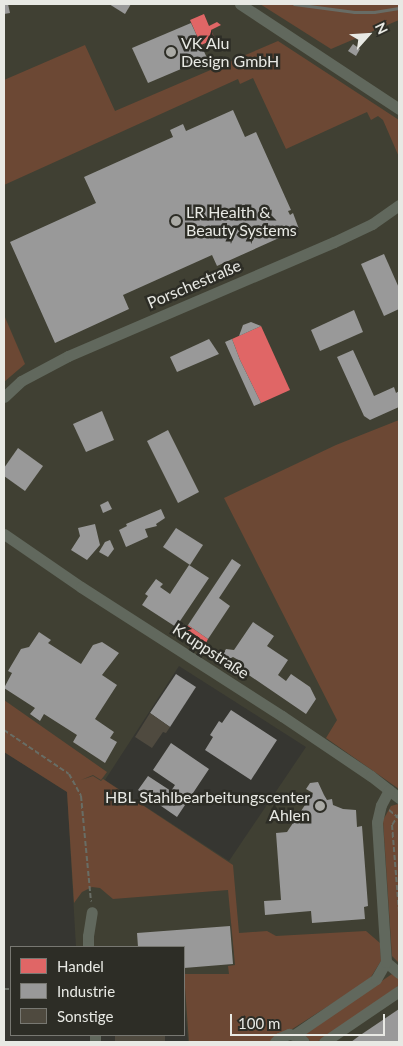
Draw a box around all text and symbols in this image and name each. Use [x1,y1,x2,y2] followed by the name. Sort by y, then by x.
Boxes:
[343,10,393,60] north arrow
[372,20,392,37] text: N
[181,33,279,71] place label: VK Alu Design GmbH
[165,46,177,58] marker: VK Alu Design GmbH
[186,202,297,240] place label: LR Health & Beauty Systems
[170,215,182,227] marker: LR Health & Beauty Systems
[144,256,244,312] street label: Porschestraße
[169,619,253,683] street label: Kruppstraße
[104,787,310,825] place label: HBL Stahlbearbeitungscenter Ahlen
[314,800,326,812] marker: HBL Stahlbearbeitungscenter Ahlen
[10,946,185,1036] legend
[57,957,104,975] text: Handel
[57,982,115,1000] text: Industrie
[233,1004,388,1036] scale bar
[57,1007,113,1025] text: Sonstige
[238,1014,280,1032] text: 100 m

